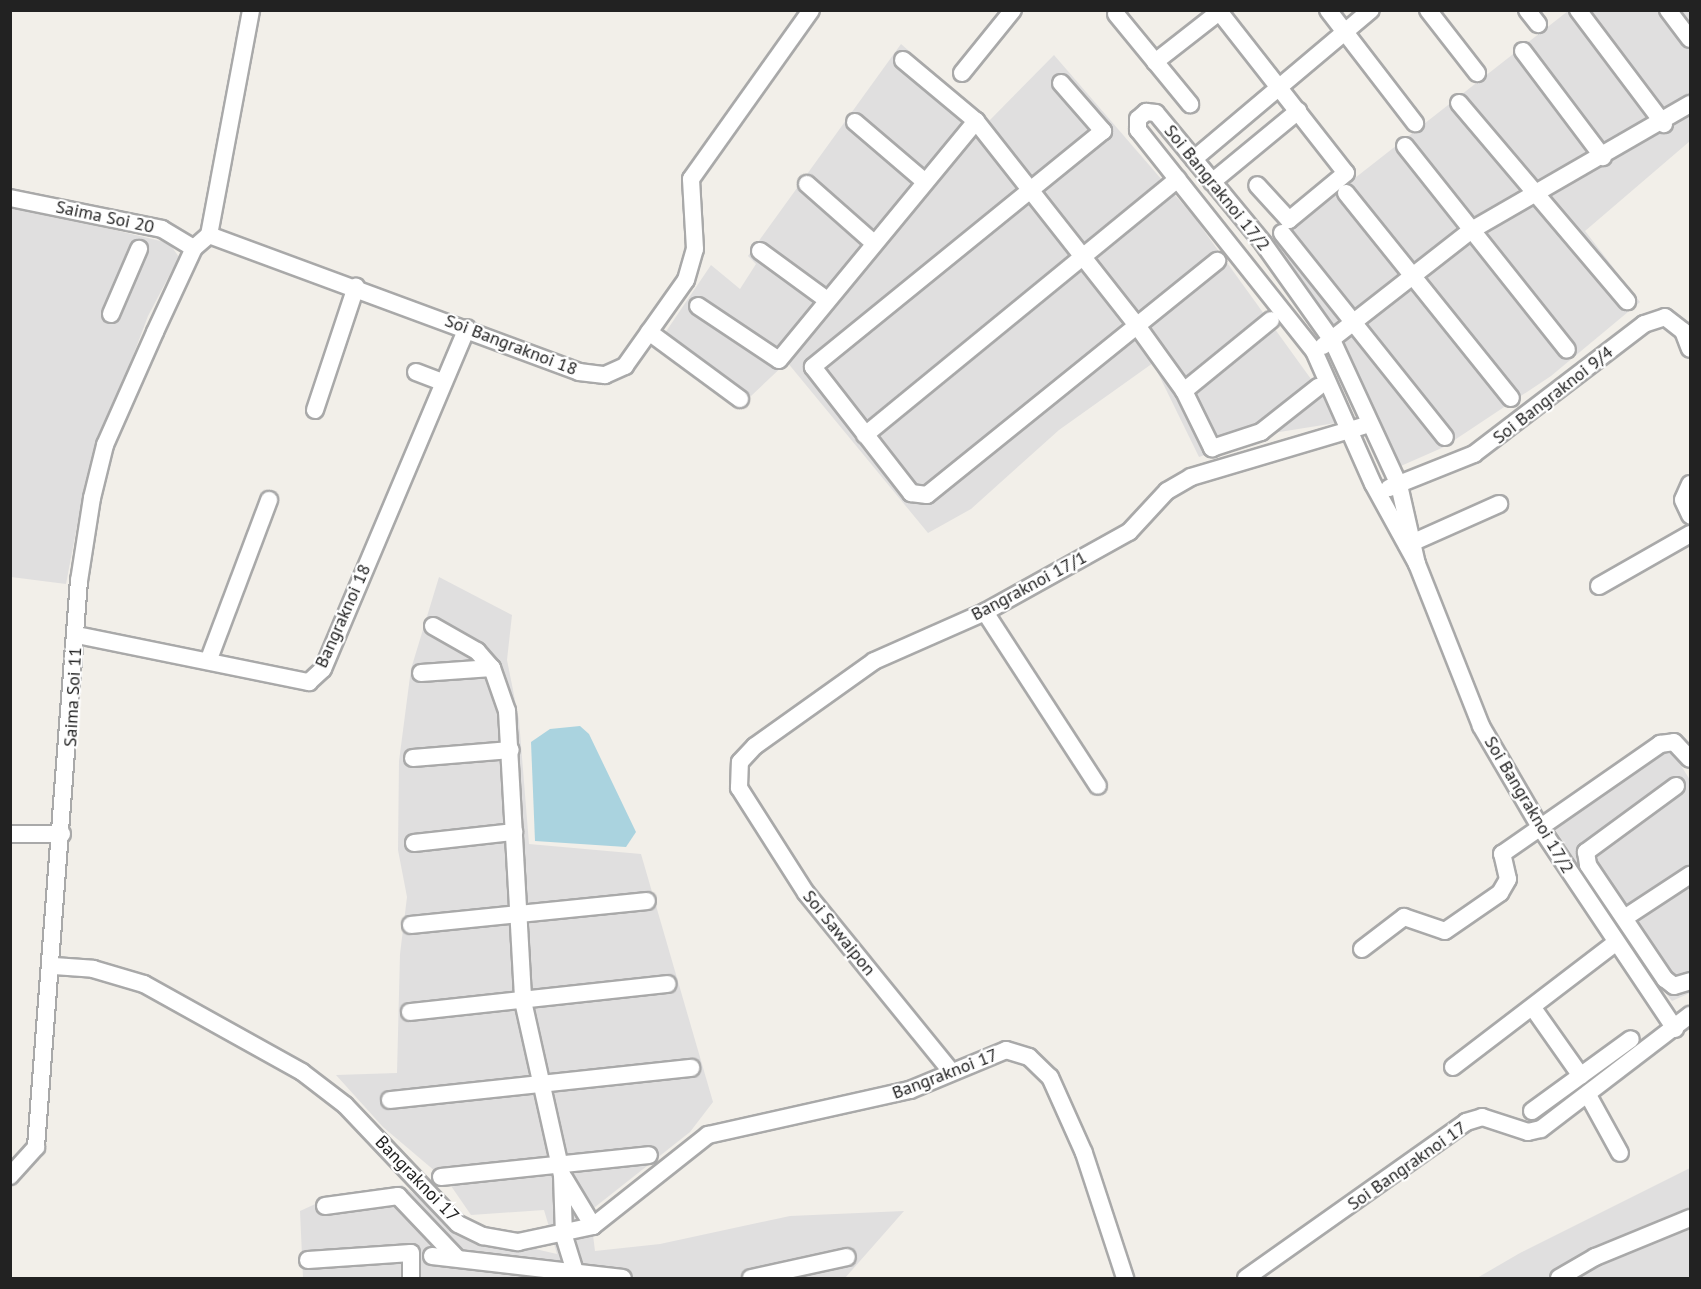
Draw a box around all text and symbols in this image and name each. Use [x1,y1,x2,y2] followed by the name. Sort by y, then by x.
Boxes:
[1159,120,1275,256] street label: Soi Bangraknoi 17/2
[54,196,156,238] street label: Saima Soi 20
[442,310,580,380] street label: Soi Bangraknoi 18
[1489,341,1617,449] street label: Soi Bangraknoi 9/4
[968,547,1090,625] street label: Bangraknoi 17/1
[310,561,376,671] street label: Bangraknoi 18
[60,646,86,748] street label: Saima Soi 11
[1479,732,1579,878] street label: Soi Bangraknoi 17/2
[798,886,880,980] street label: Soi Sawaipon
[889,1044,1001,1104] street label: Bangraknoi 17
[1343,1117,1471,1215] street label: Soi Bangraknoi 17
[371,1131,463,1227] street label: Bangraknoi 17

